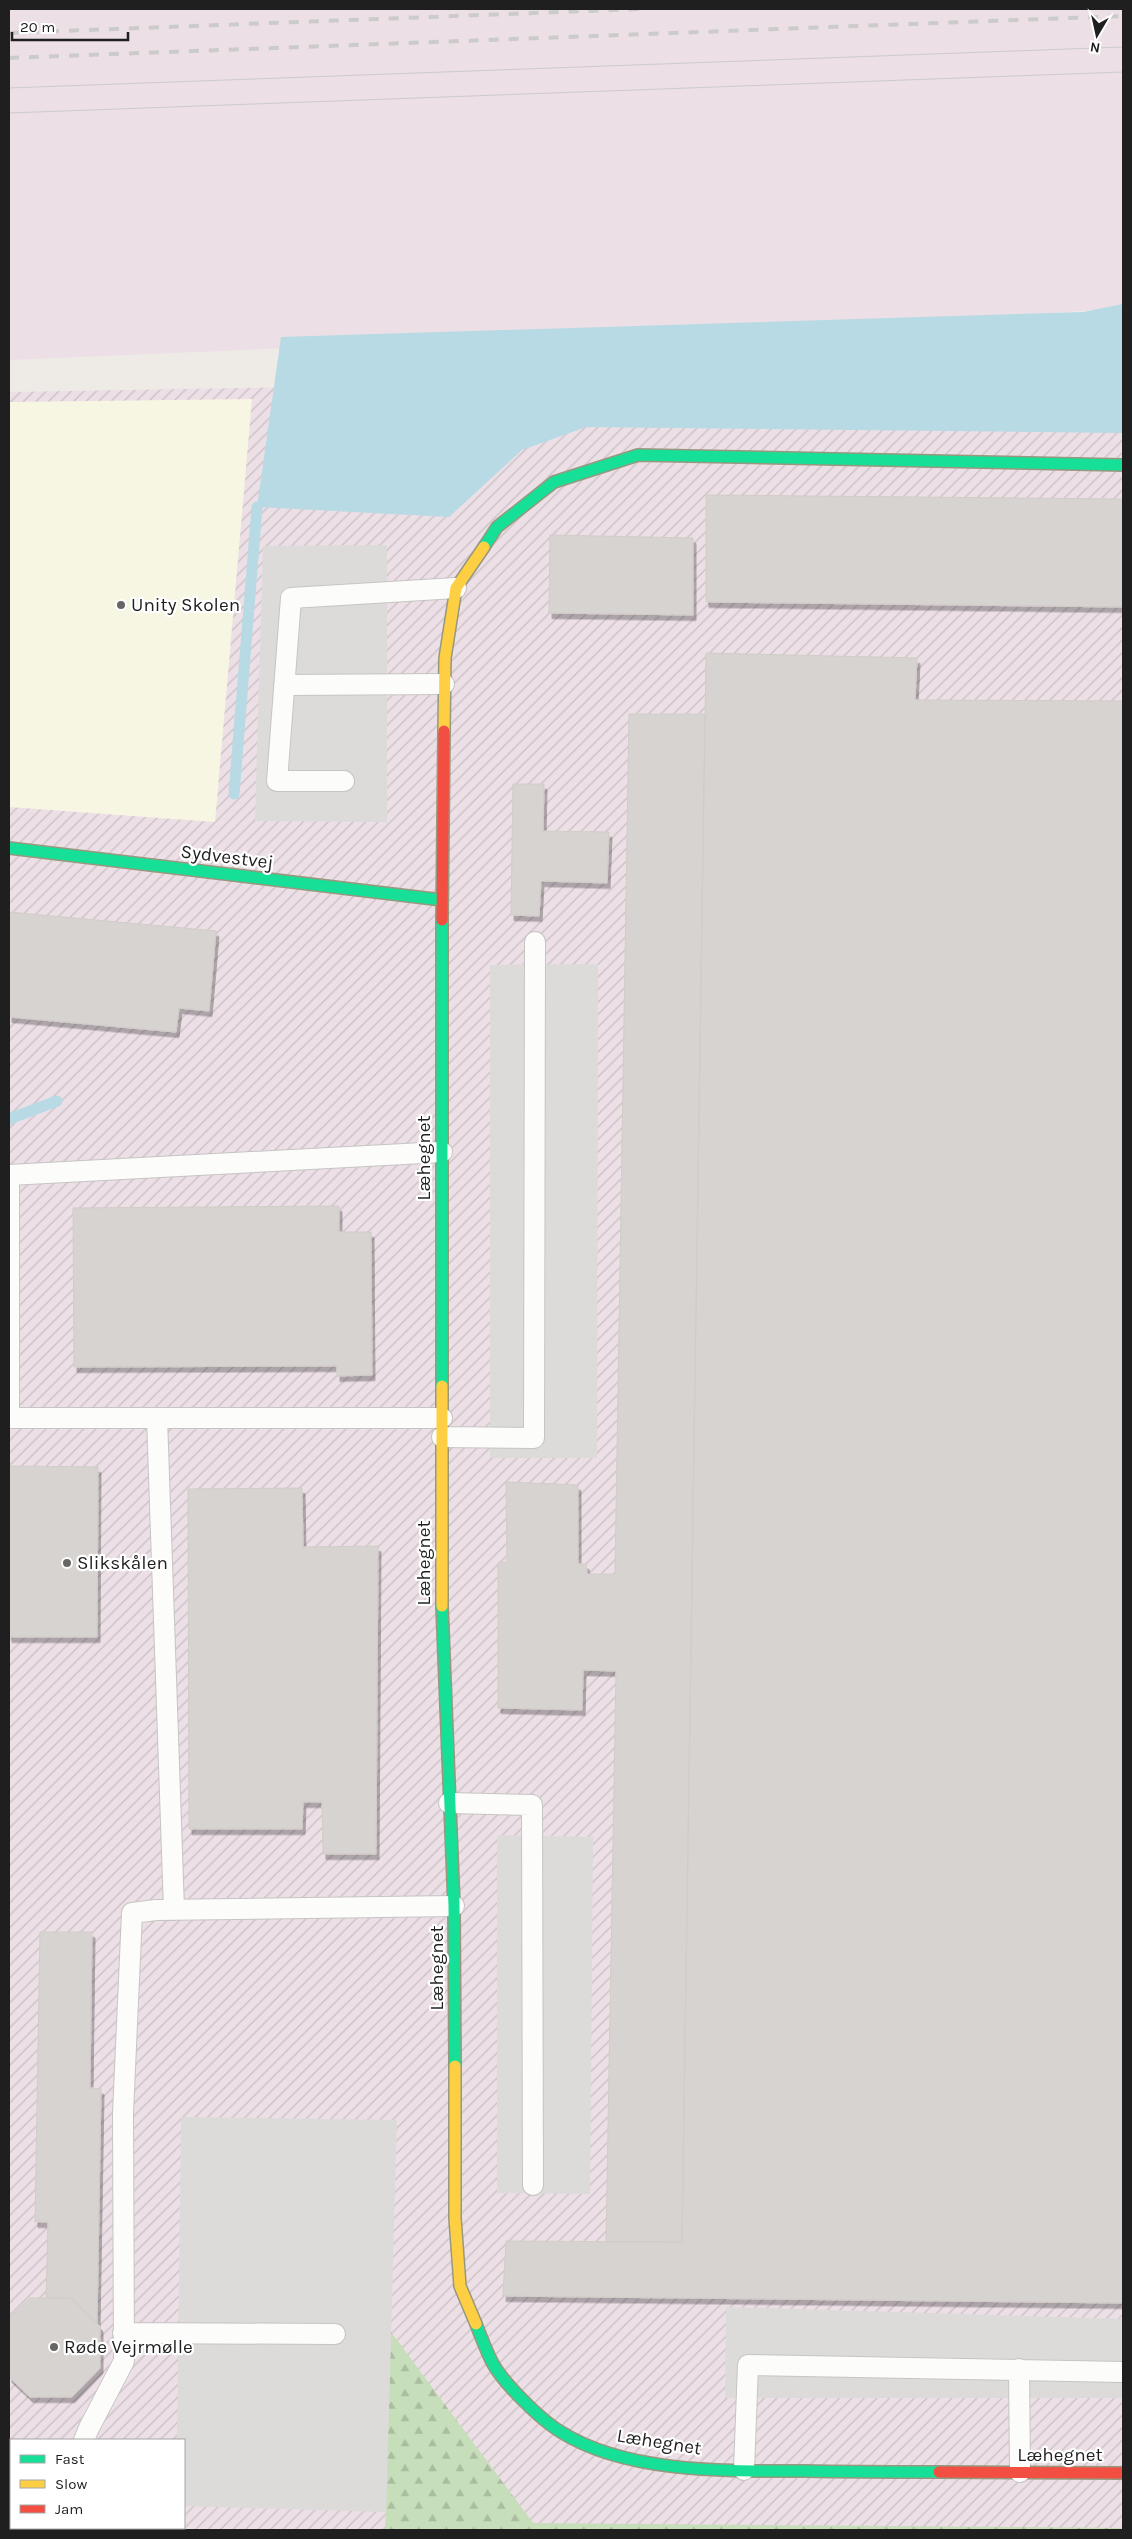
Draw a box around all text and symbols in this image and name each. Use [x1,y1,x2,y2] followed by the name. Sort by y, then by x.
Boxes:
[12,10,129,42] scale bar
[1072,10,1122,60] north arrow
[20,18,55,36] text: 20 m
[1089,38,1101,57] text: N
[131,594,240,616] place label: Unity Skolen
[115,599,127,611] marker: Unity Skolen
[179,840,275,874] street label: Sydvestvej
[413,1115,435,1201] street label: Læhegnet
[413,1520,435,1606] street label: Læhegnet
[77,1552,168,1574] place label: Slikskålen
[61,1557,73,1569] marker: Slikskålen
[426,1925,448,2011] street label: Læhegnet
[64,2336,193,2358] place label: Røde Vejrmølle
[48,2341,60,2353] marker: Røde Vejrmølle
[615,2424,703,2460] street label: Læhegnet
[10,2439,185,2529] legend
[1017,2444,1103,2466] street label: Læhegnet
[55,2450,85,2468] text: Fast
[55,2475,87,2493] text: Slow
[55,2500,83,2518] text: Jam

